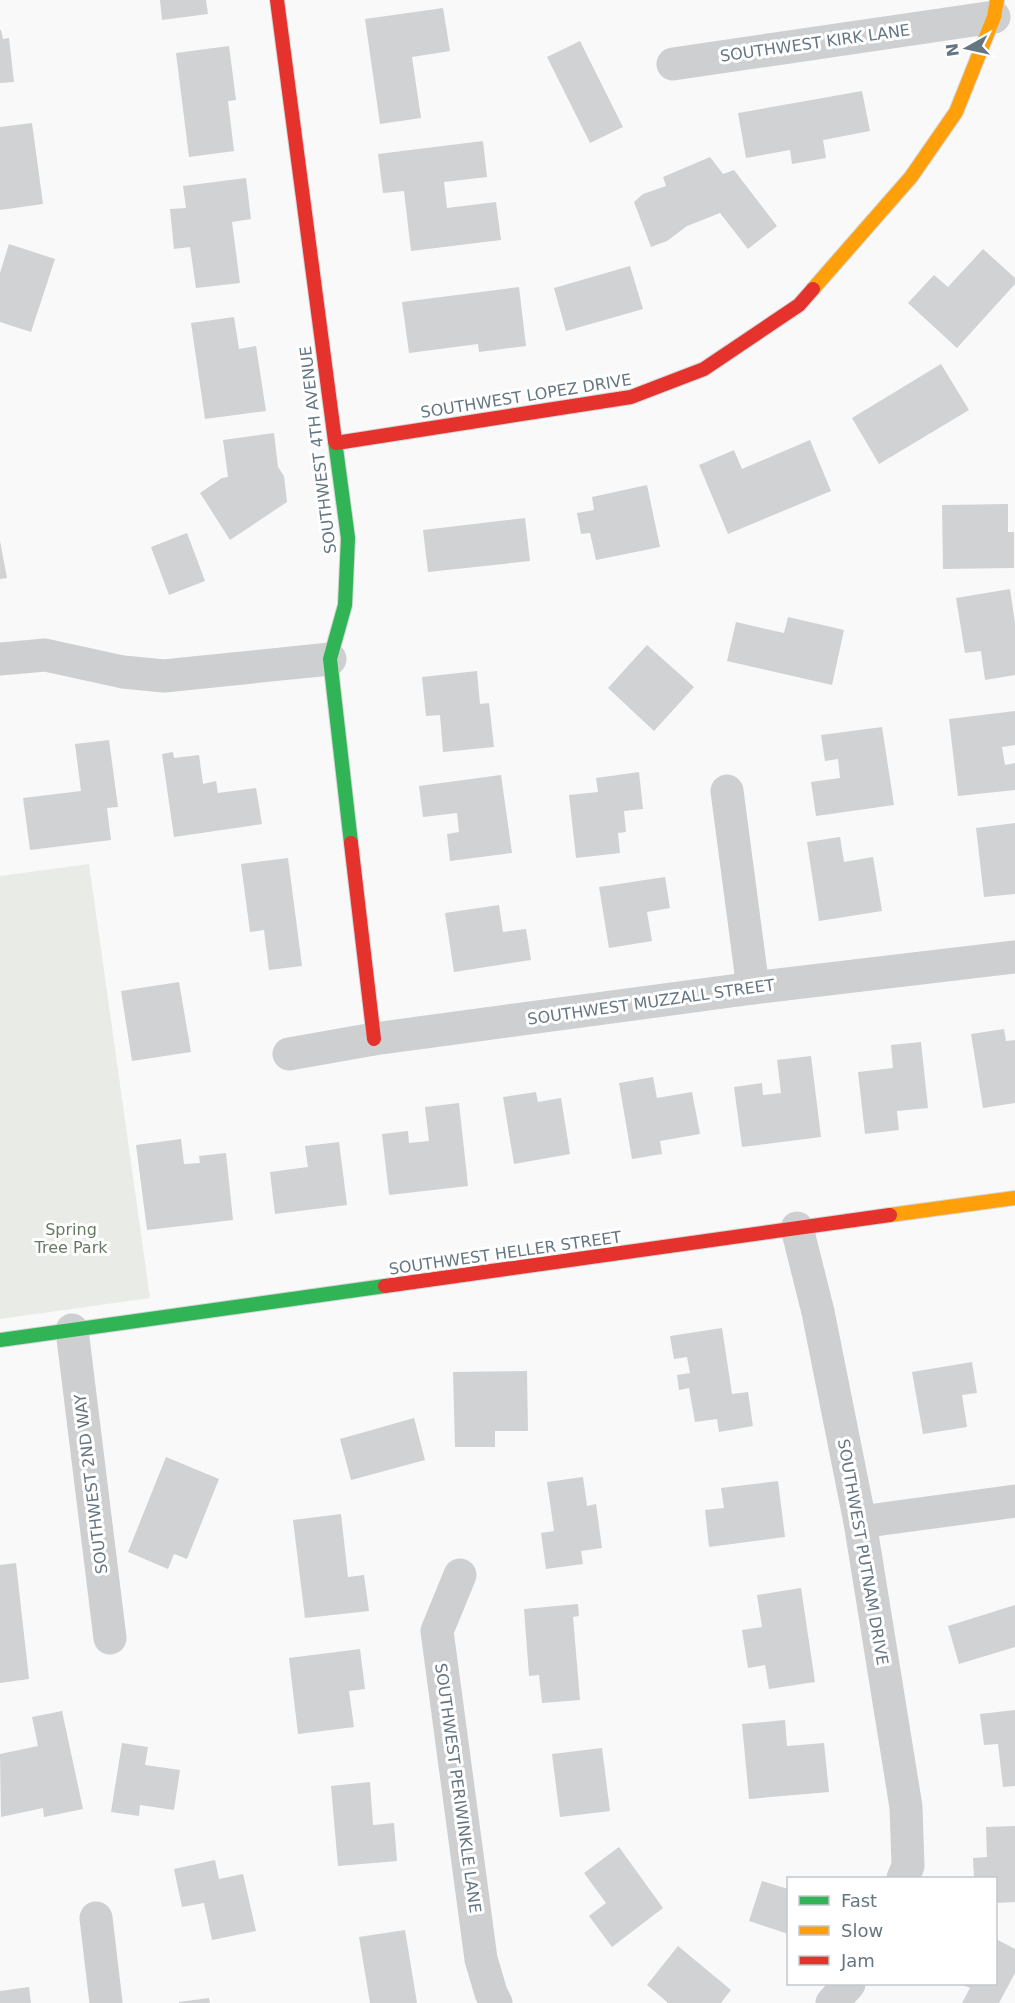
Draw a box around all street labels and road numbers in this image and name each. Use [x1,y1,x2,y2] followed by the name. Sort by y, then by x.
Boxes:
[719,20,911,66] street label: SOUTHWEST KIRK LANE
[296,345,340,555] street label: SOUTHWEST 4TH AVENUE
[419,370,633,422] street label: SOUTHWEST LOPEZ DRIVE
[526,975,776,1029] street label: SOUTHWEST MUZZALL STREET
[388,1227,623,1279] street label: SOUTHWEST HELLER STREET
[71,1393,111,1575] street label: SOUTHWEST 2ND WAY
[834,1437,892,1667] street label: SOUTHWEST PUTNAM DRIVE
[431,1662,485,1914] street label: SOUTHWEST PERIWINKLE LANE

